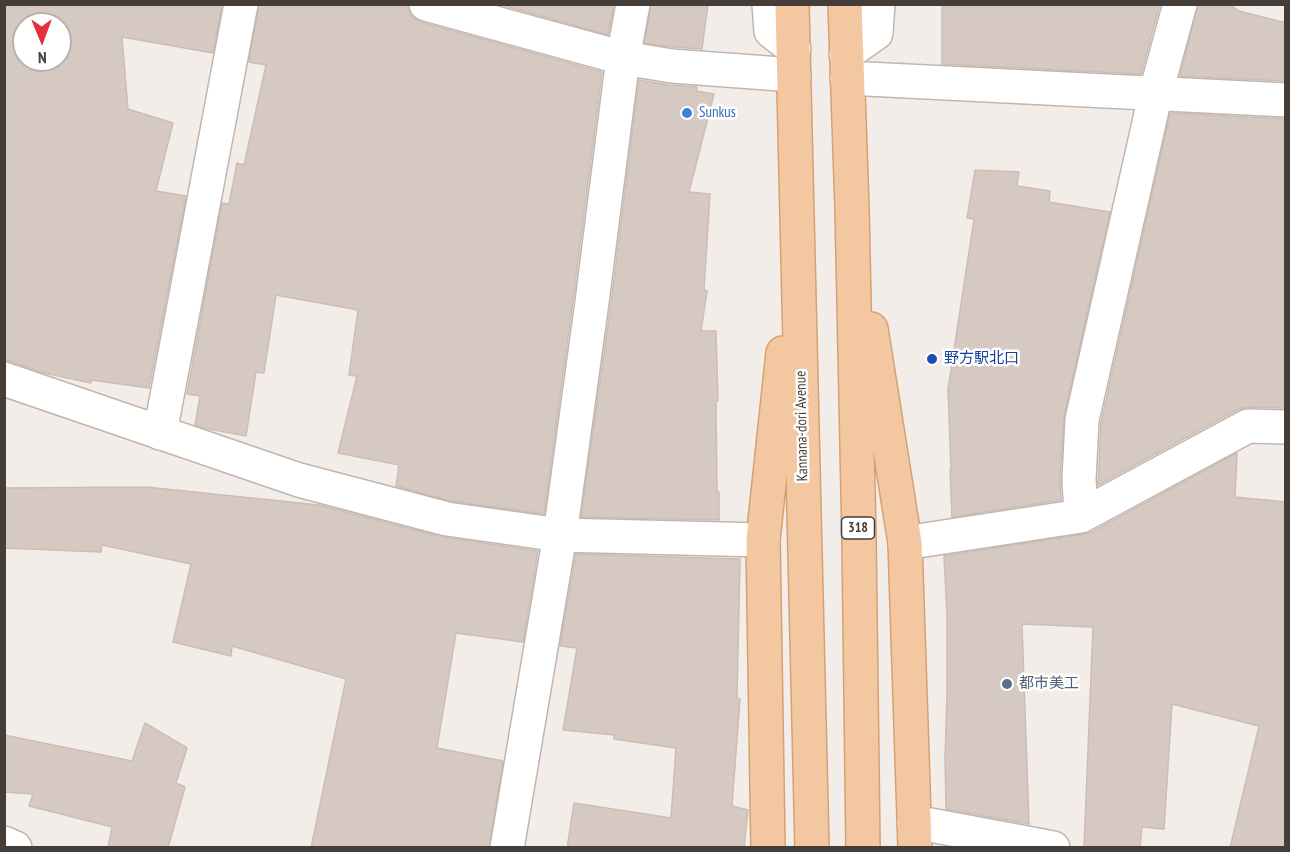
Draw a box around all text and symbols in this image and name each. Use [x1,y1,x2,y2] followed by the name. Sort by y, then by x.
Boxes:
[12,12,72,72] north arrow
[38,48,47,68] text: N
[699,104,736,122] place label: Sunkus
[680,106,694,120] marker: Sunkus
[944,350,1019,368] place label: 野方駅北口
[925,352,939,366] marker: 野方駅北口
[792,371,812,481] street label: Kannana-dori Avenue
[842,517,874,539] road number: 318
[1019,675,1079,693] place label: 都市美工
[1000,677,1014,691] marker: 都市美工

